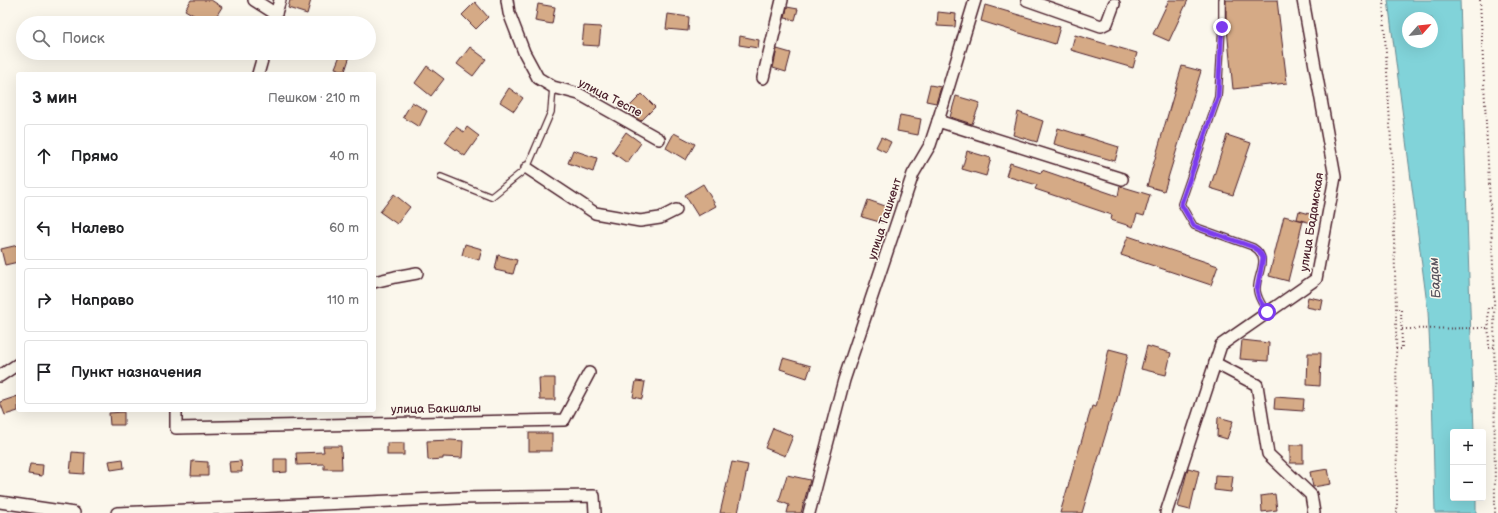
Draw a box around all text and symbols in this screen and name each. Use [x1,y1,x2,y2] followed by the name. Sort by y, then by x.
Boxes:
[1402,12,1438,48] north arrow
[16,16,376,60] search box
[1213,18,1231,36] route end
[30,27,52,49] icon: search
[62,29,105,48] text: Поиск
[576,76,645,121] street label: улица Теспе
[32,88,77,108] text: 3 мин
[268,90,360,106] text: Пешком · 210 m
[33,145,55,167] icon: ahead
[71,147,118,166] text: Прямо
[329,148,359,164] text: 40 m
[1297,171,1327,273] street label: улица Бадамская
[865,176,905,262] street label: улица Ташкент
[33,217,55,239] icon: left
[71,219,124,238] text: Налево
[329,220,359,236] text: 60 m
[1426,257,1444,299] water label: Бадам
[33,289,55,311] icon: right
[71,291,134,310] text: Направо
[327,292,359,308] text: 110 m
[1258,303,1276,321] route start
[33,361,55,383] icon: arrive
[71,363,202,382] text: Пункт назначения
[391,401,481,417] street label: улица Бакшалы
[1450,429,1486,501] map controls
[1450,429,1486,465] button: +
[1450,465,1486,501] button: −

